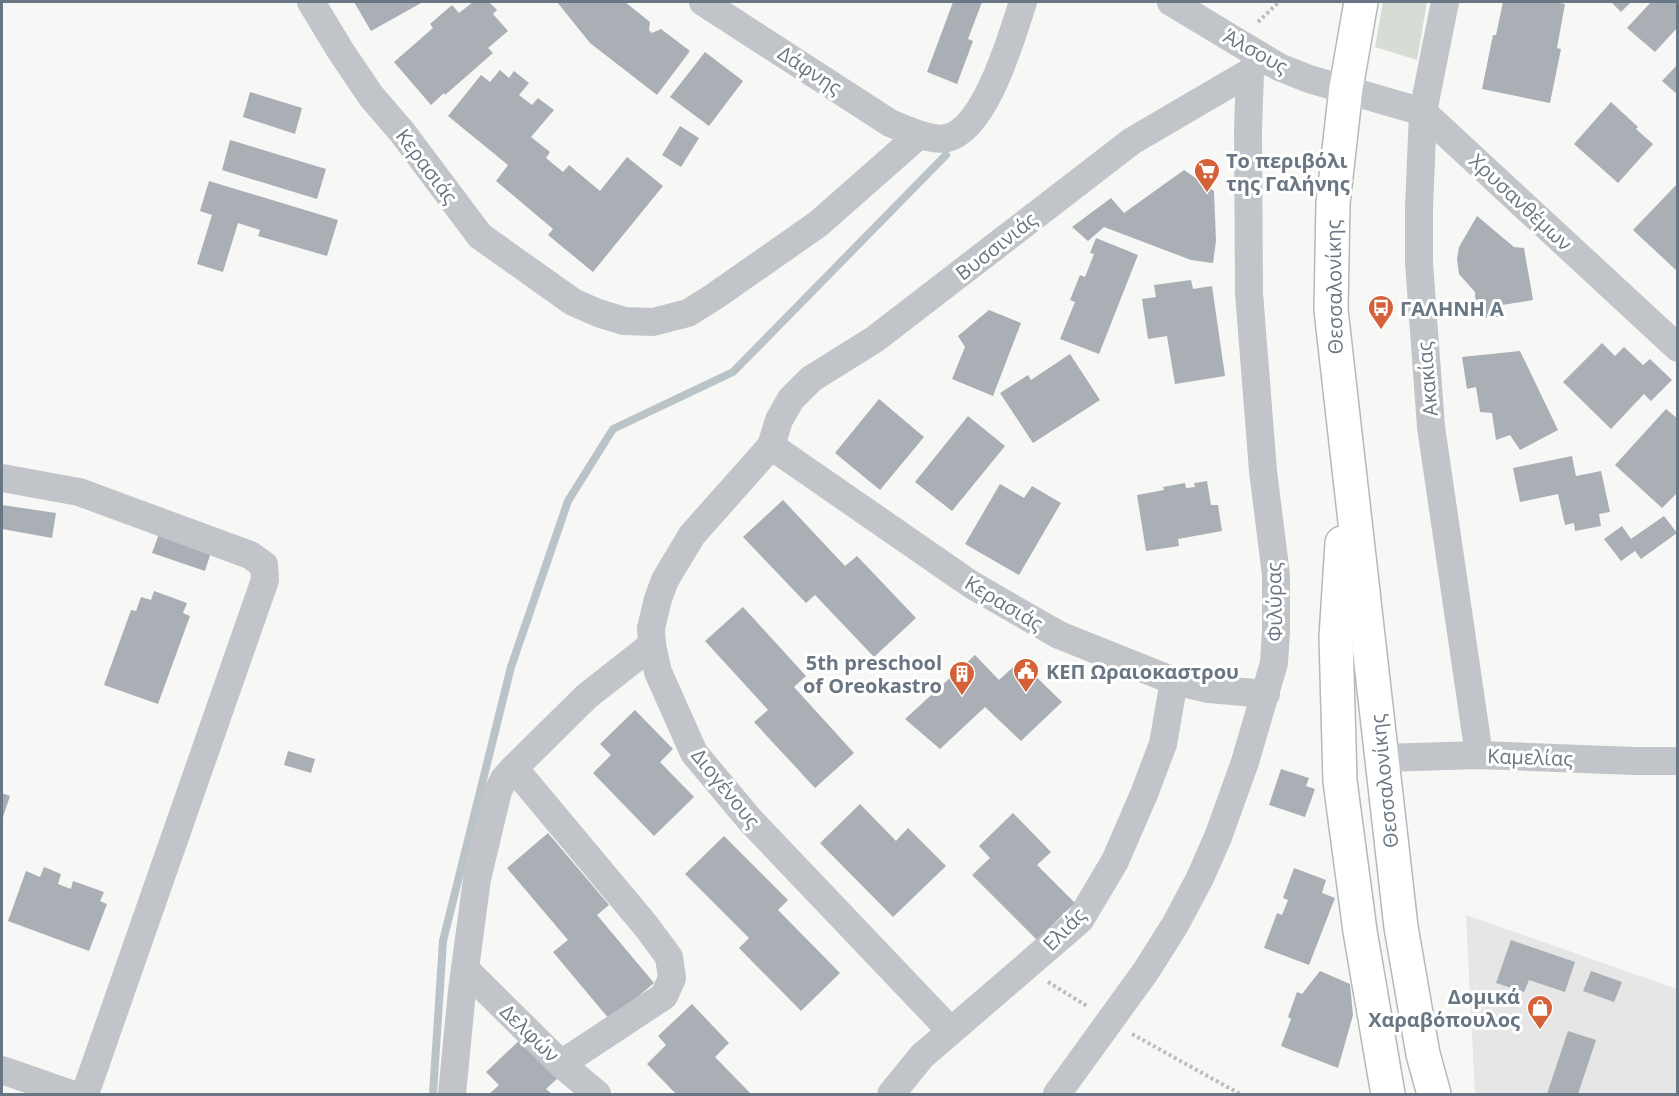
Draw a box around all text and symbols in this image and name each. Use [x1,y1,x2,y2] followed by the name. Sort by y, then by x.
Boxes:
[1219,22,1293,80] street label: Άλσους
[773,39,847,101] street label: Δάφνης
[390,123,464,209] street label: Κερασιάς
[1226,147,1350,197] place label: Το περιβόλι της Γαλήνης
[1464,147,1578,257] street label: Χρυσανθέμων
[1192,156,1222,194] supermarket icon: Το περιβόλι της Γαλήνης
[950,206,1042,286] street label: Βυσσινιάς
[1319,219,1349,355] street label: Θεσσαλονίκης
[1366,293,1396,331] bus stop icon: ΓΑΛΗΝΗ Α
[1400,295,1504,322] place label: ΓΑΛΗΝΗ Α
[1410,340,1444,417] street label: Ακακίας
[1260,562,1288,642] street label: Φιλύρας
[960,569,1049,637] street label: Κερασιάς
[803,649,942,699] place label: 5th preschool of Oreokastro
[1011,656,1041,694] public building icon: ΚΕΠ Ωραιοκαστρου
[1046,658,1239,685] place label: ΚΕΠ Ωραιοκαστρου
[947,659,977,697] building icon: 5th preschool of Oreokastro
[1364,712,1404,849] street label: Θεσσαλονίκης
[1487,742,1574,772] street label: Καμελίας
[686,743,767,834] street label: Διογένους
[1037,901,1092,956] street label: Ελιάς
[1368,983,1520,1033] place label: Δομικά Χαραβόπουλος
[1525,993,1555,1031] shop icon: Δομικά Χαραβόπουλος
[495,998,566,1068] street label: Δελφών

